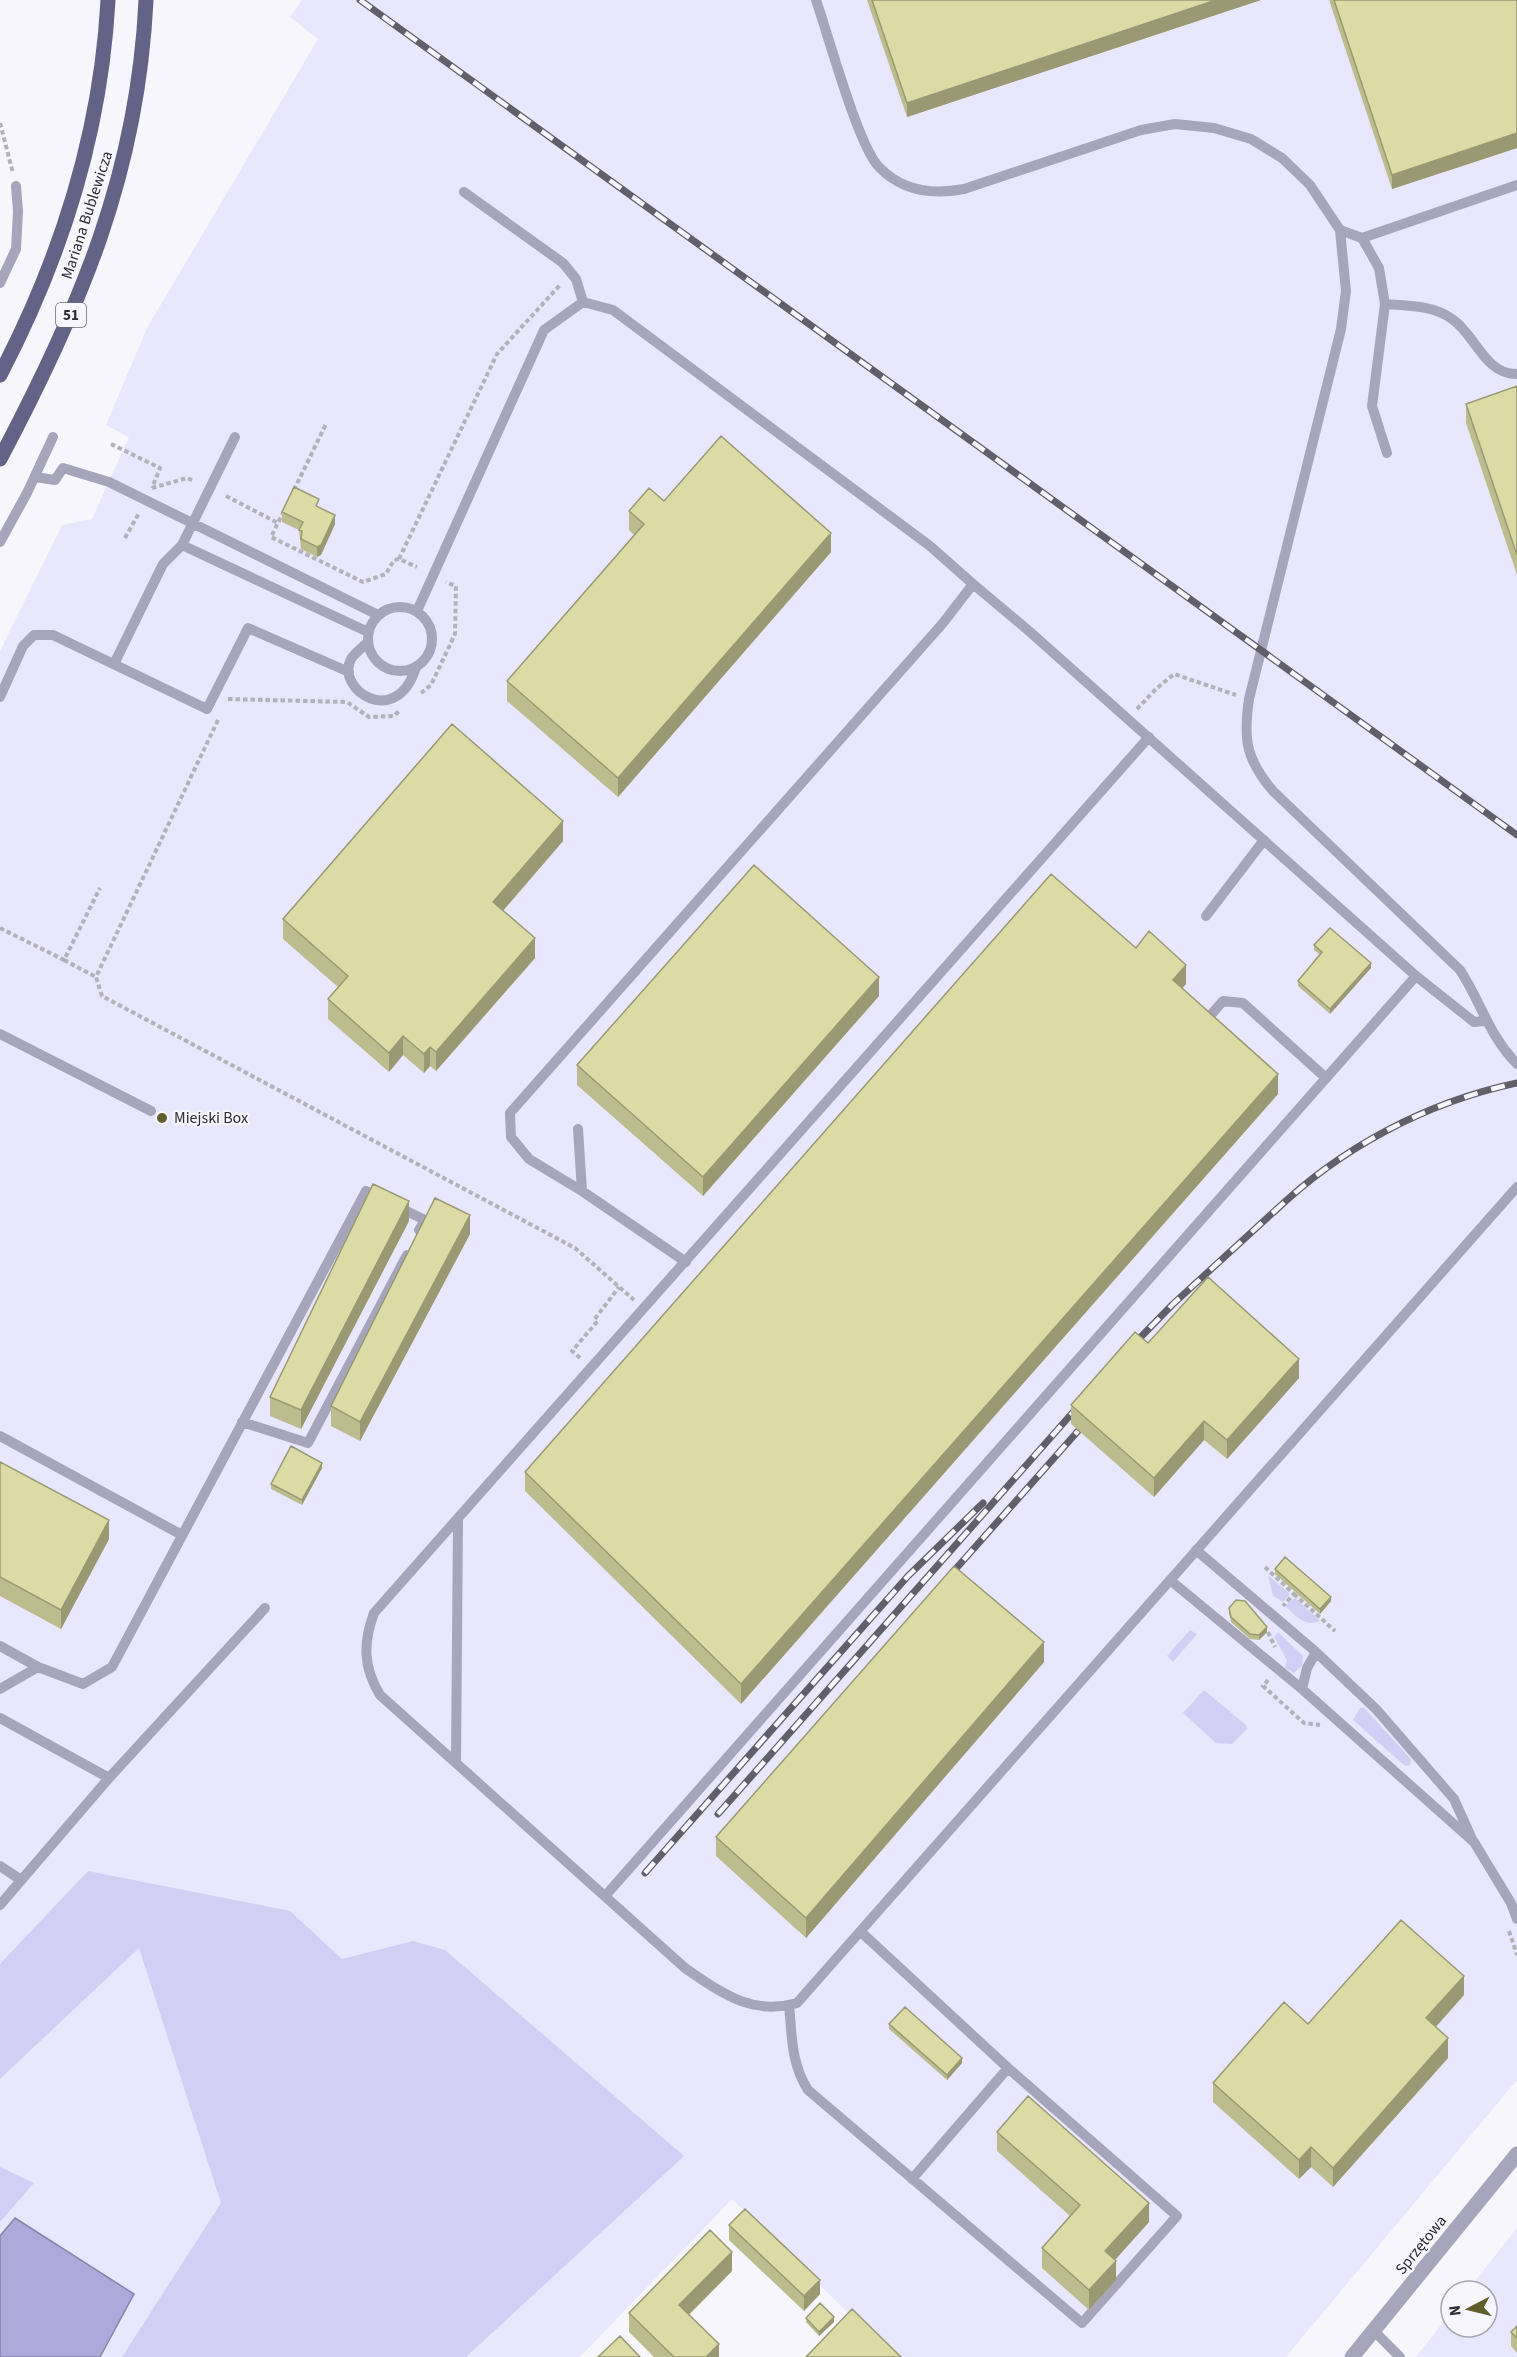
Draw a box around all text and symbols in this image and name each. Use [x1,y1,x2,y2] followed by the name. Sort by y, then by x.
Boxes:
[56,148,118,282] street label: Mariana Bublewicza
[56,303,86,327] road number: 51
[174,1107,248,1129] place label: Miejski Box
[155,1111,169,1125] marker: Miejski Box
[1390,2211,1452,2279] street label: Sprzętowa
[1439,2279,1499,2339] north arrow
[1444,2304,1467,2317] text: N

